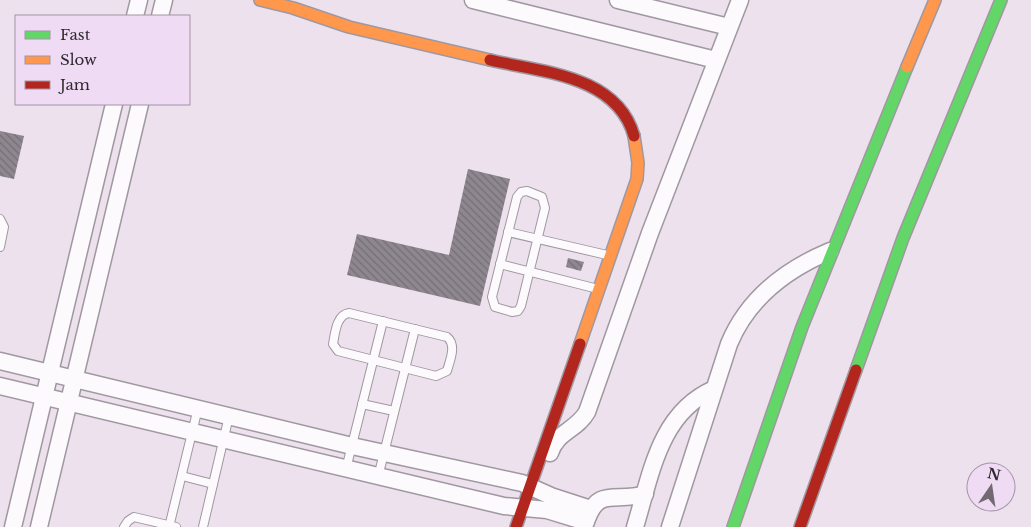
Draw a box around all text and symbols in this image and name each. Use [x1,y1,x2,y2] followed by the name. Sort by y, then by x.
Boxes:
[15,15,190,105] legend
[60,25,91,44] text: Fast
[60,50,97,69] text: Slow
[58,75,90,94] text: Jam
[966,462,1016,512] north arrow
[985,464,1002,485] text: N

